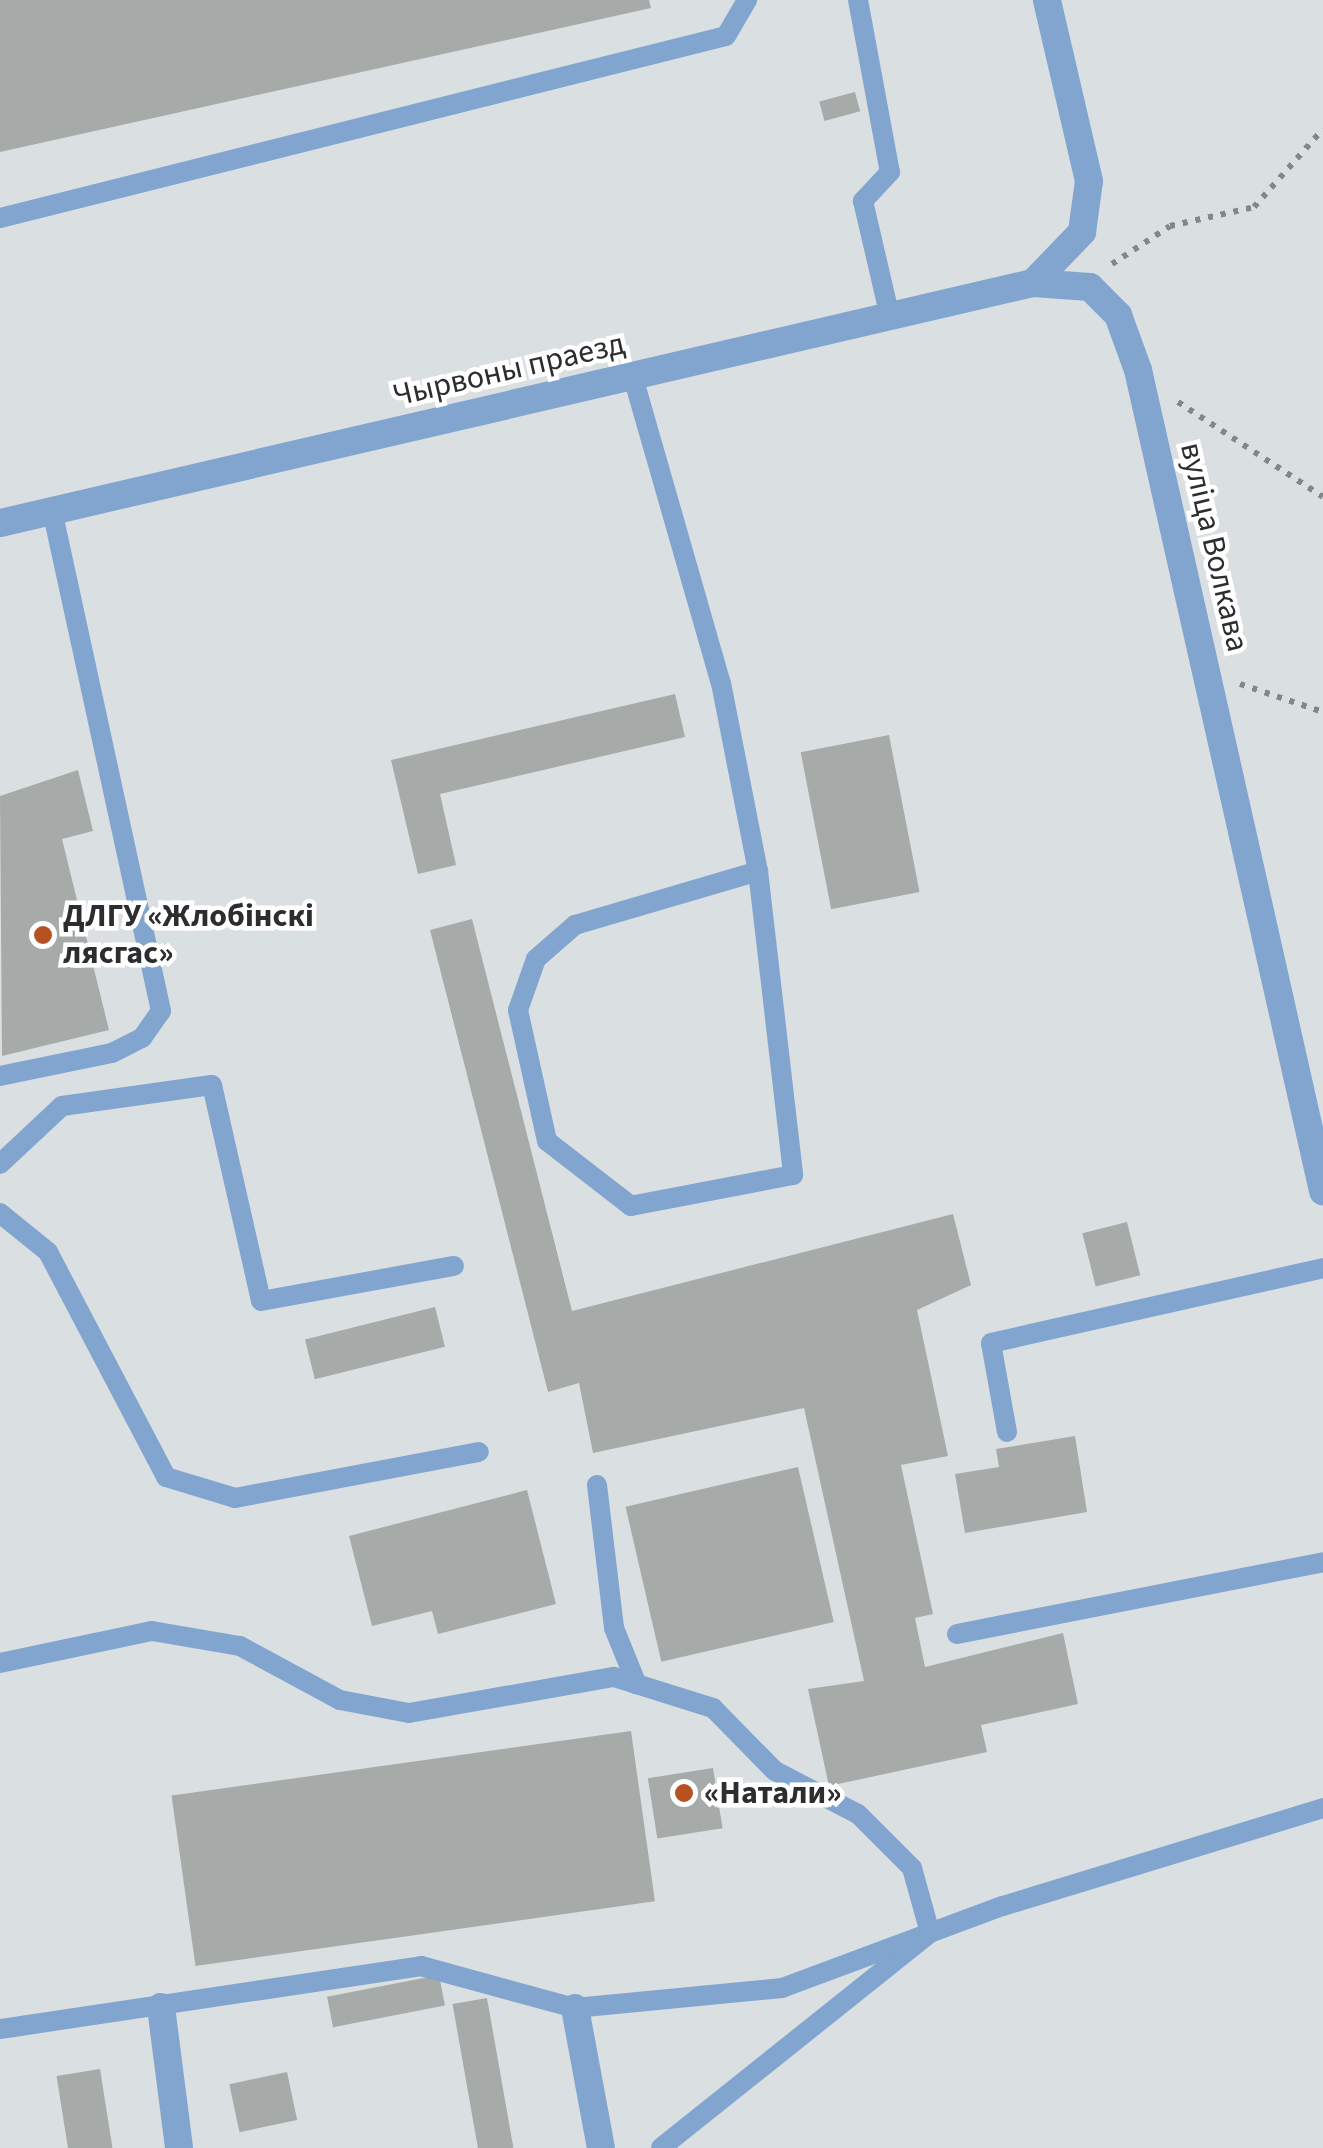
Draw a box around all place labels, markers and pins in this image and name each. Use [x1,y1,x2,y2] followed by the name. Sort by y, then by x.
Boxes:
[63,898,314,973] place label: ДЛГУ «Жлобінскі лясгас»
[32,924,54,946] marker: ДЛГУ «Жлобінскі лясгас»
[704,1774,842,1812] place label: «Натали»
[673,1782,695,1804] marker: «Натали»

